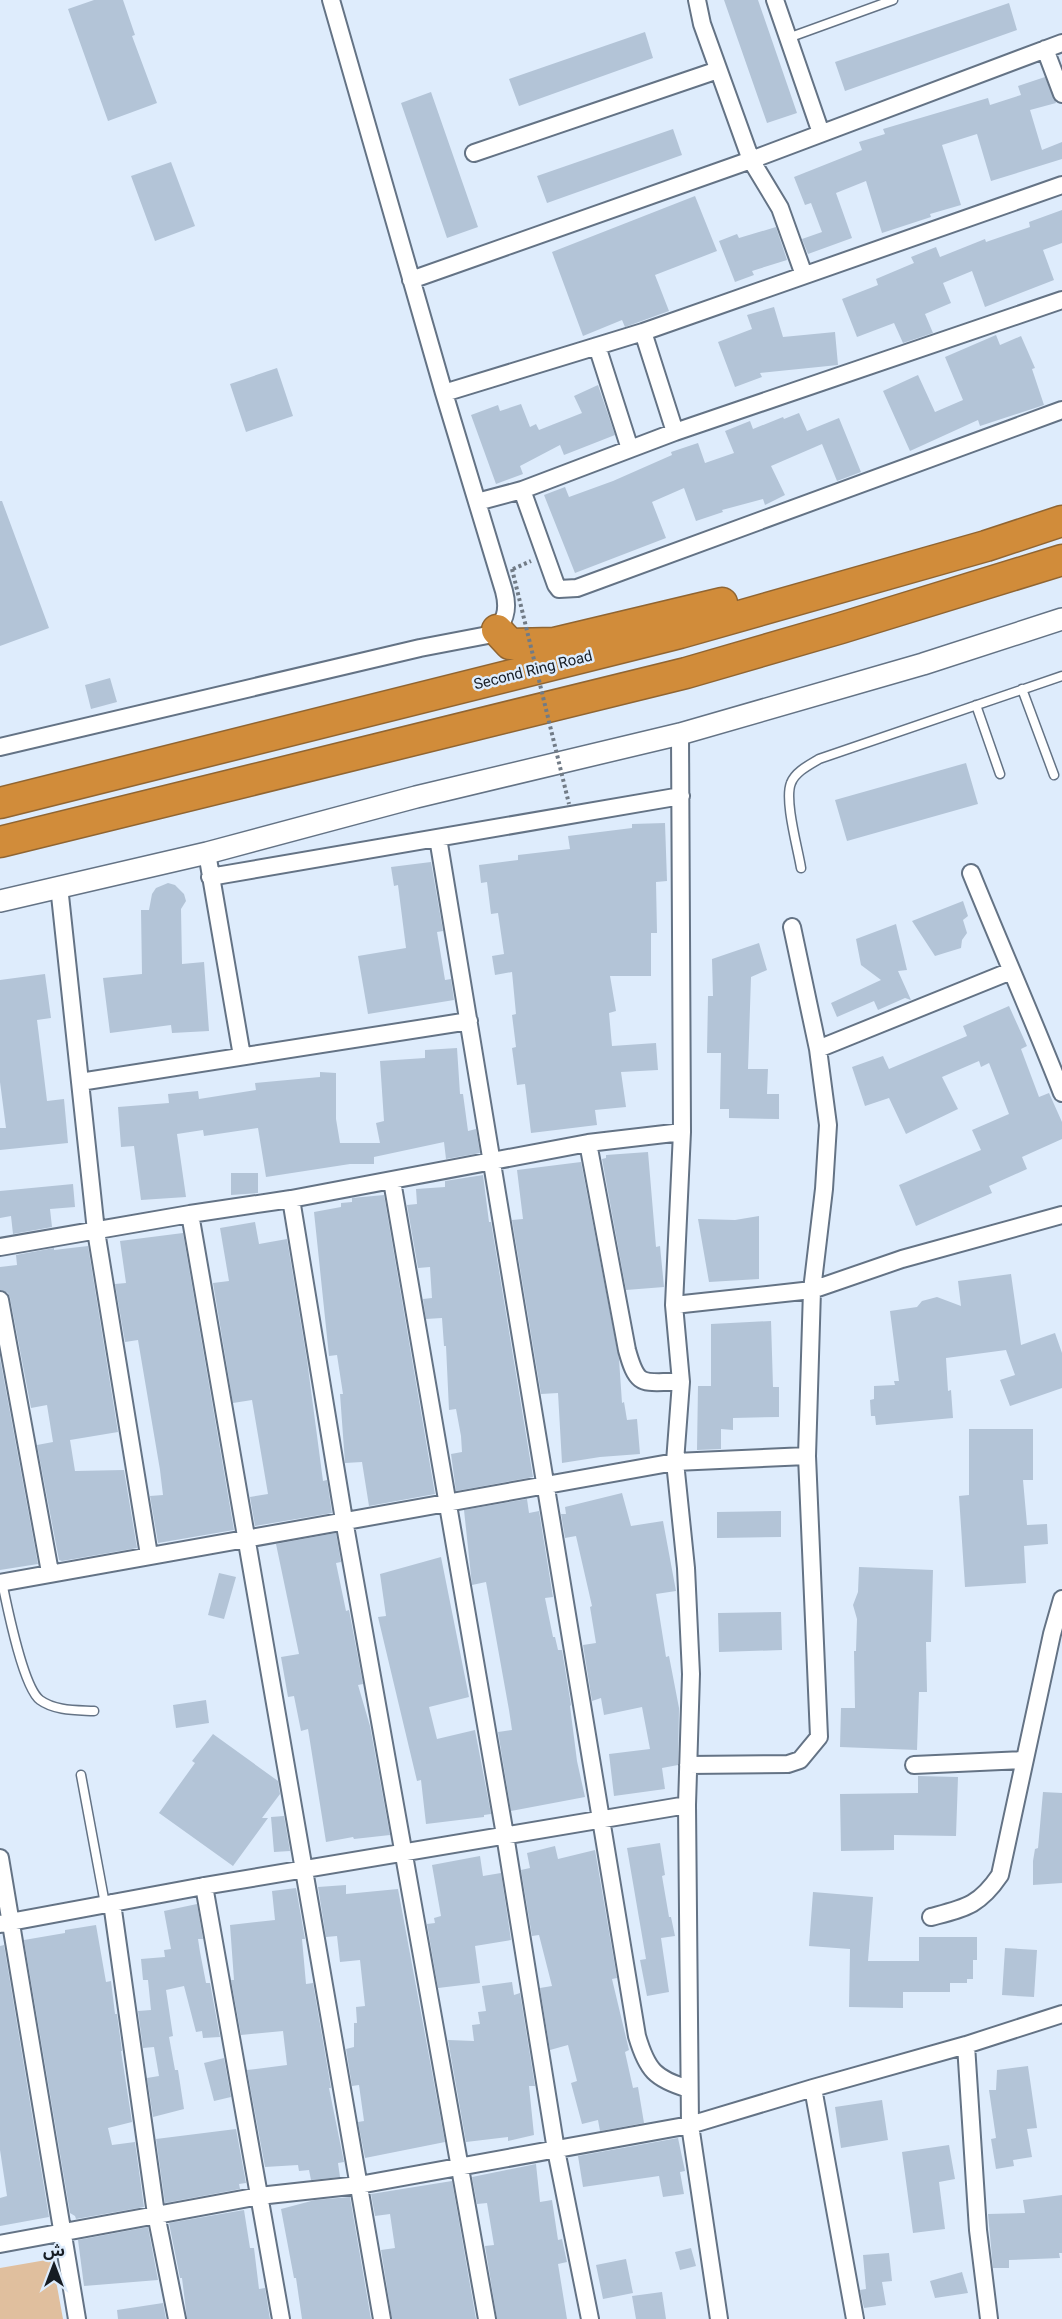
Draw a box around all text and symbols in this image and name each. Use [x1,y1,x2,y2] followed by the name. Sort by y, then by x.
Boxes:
[472,647,594,693] street label: Second Ring Road
[24,2235,84,2295] north arrow
[43,2241,65,2260] text: ش

